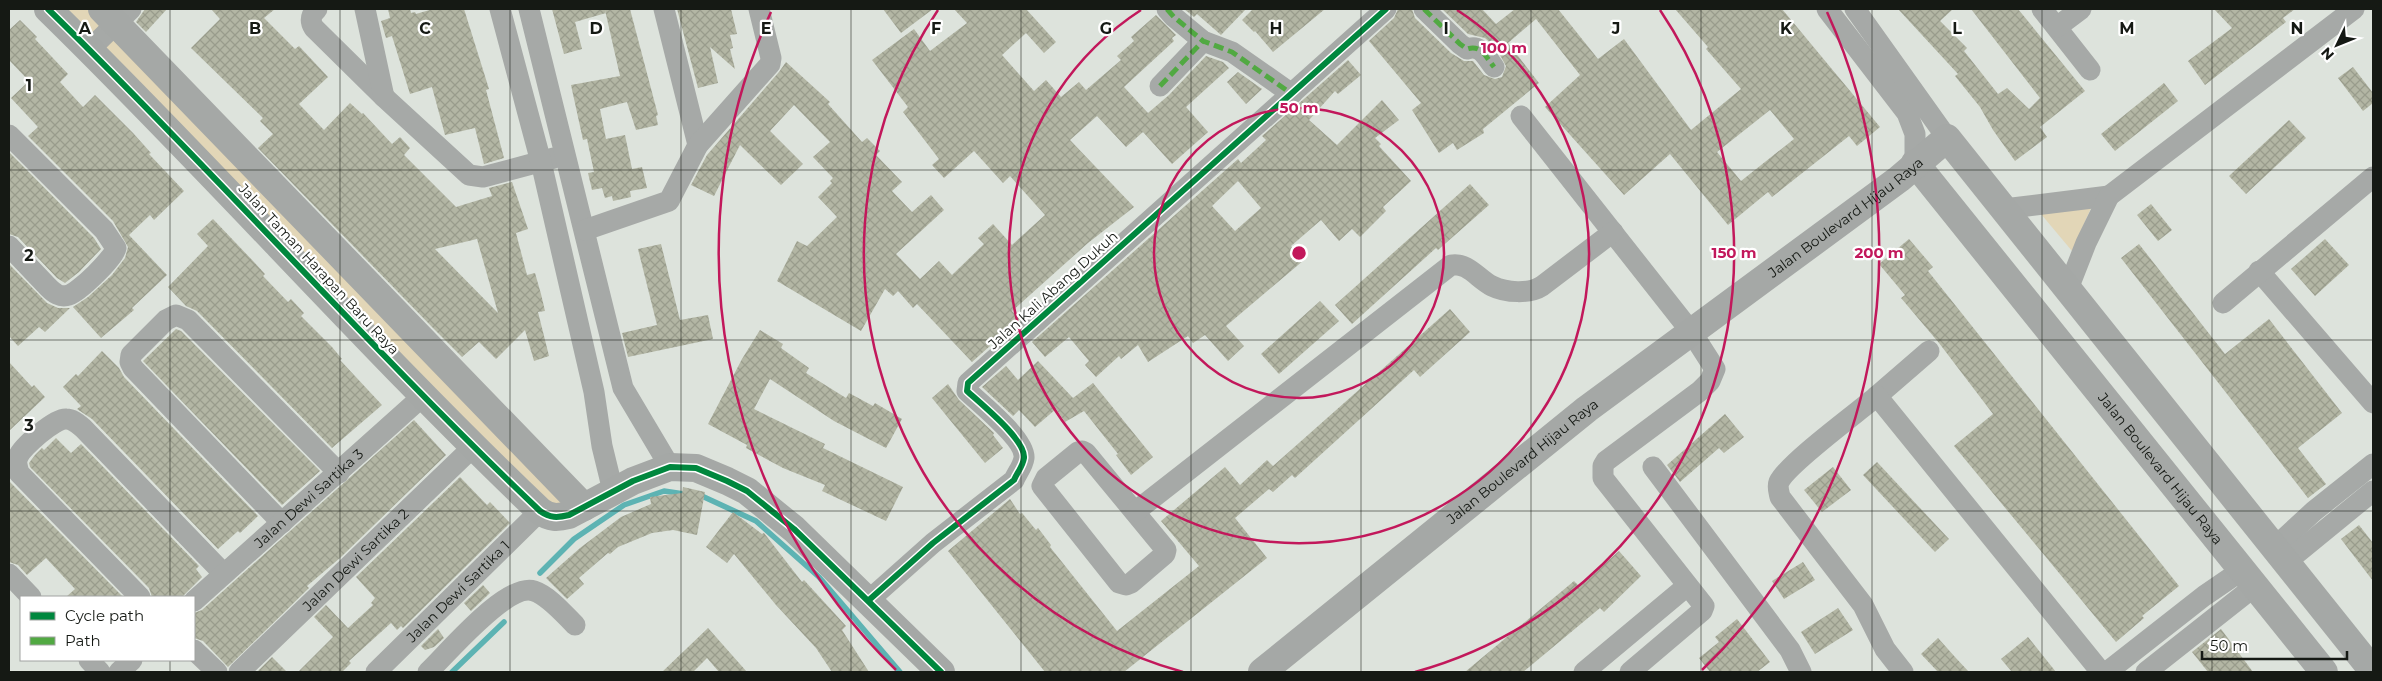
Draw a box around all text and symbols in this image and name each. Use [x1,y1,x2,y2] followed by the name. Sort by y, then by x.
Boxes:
[78,19,92,38] text: A
[249,19,261,38] text: B
[419,19,431,38] text: C
[589,19,603,38] text: D
[761,19,771,38] text: E
[931,19,941,38] text: F
[1100,19,1112,38] text: G
[1270,19,1282,38] text: H
[1443,19,1449,38] text: I
[1611,19,1620,38] text: J
[1780,19,1793,38] text: K
[1952,19,1962,38] text: L
[2119,19,2135,38] text: M
[2291,19,2303,38] text: N
[2312,20,2362,70] north arrow
[1481,38,1527,57] text: 100 m
[2317,44,2338,64] text: N
[26,76,32,95] text: 1
[1279,98,1319,117] text: 50 m
[1764,153,1927,282] street label: Jalan Boulevard Hijau Raya
[234,179,403,358] street label: Jalan Taman Harapan Baru Raya
[984,227,1122,354] street label: Jalan Kali Abang Dukuh
[1712,243,1756,262] text: 150 m
[1854,243,1904,262] text: 200 m
[1290,244,1308,262] centre of rings
[24,246,34,265] text: 2
[2094,388,2227,548] street label: Jalan Boulevard Hijau Raya
[1442,395,1602,529] street label: Jalan Boulevard Hijau Raya
[23,416,34,435] text: 3
[250,445,367,552] street label: Jalan Dewi Sartika 3
[298,505,413,616] street label: Jalan Dewi Sartika 2
[402,537,513,647] street label: Jalan Dewi Sartika 1
[20,596,195,661] legend
[65,606,144,625] text: Cycle path
[2202,628,2347,660] scale bar
[65,631,101,650] text: Path
[2210,636,2248,655] text: 50 m

